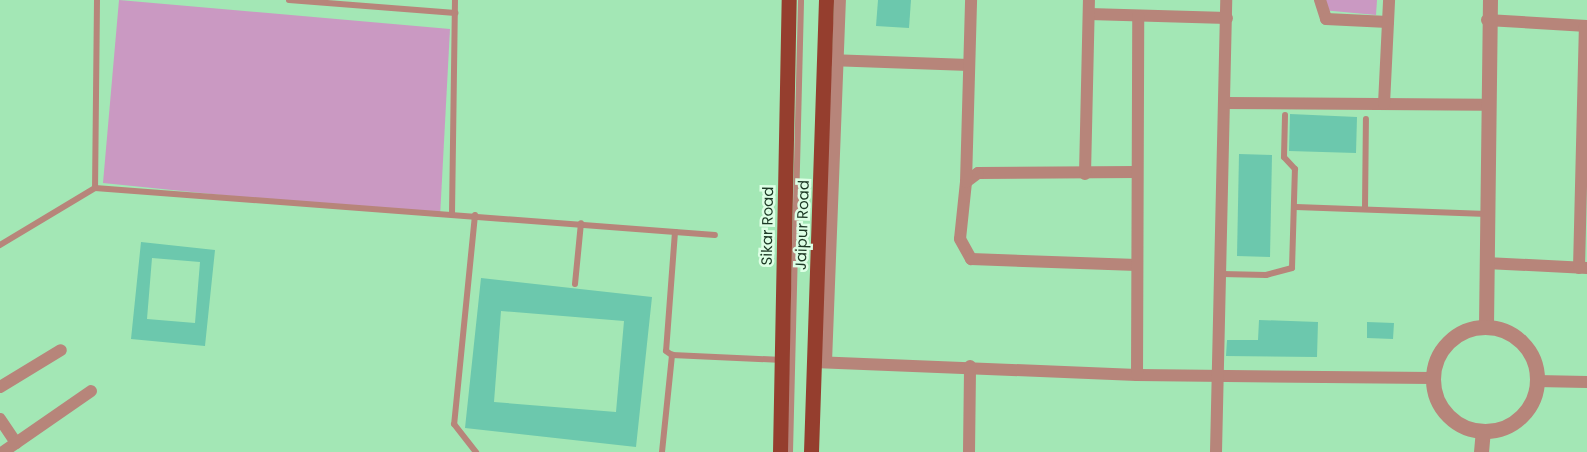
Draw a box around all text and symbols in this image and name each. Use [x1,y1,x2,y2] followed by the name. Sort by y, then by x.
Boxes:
[791,180,813,270] street label: Jaipur Road
[757,186,777,266] street label: Sikar Road

